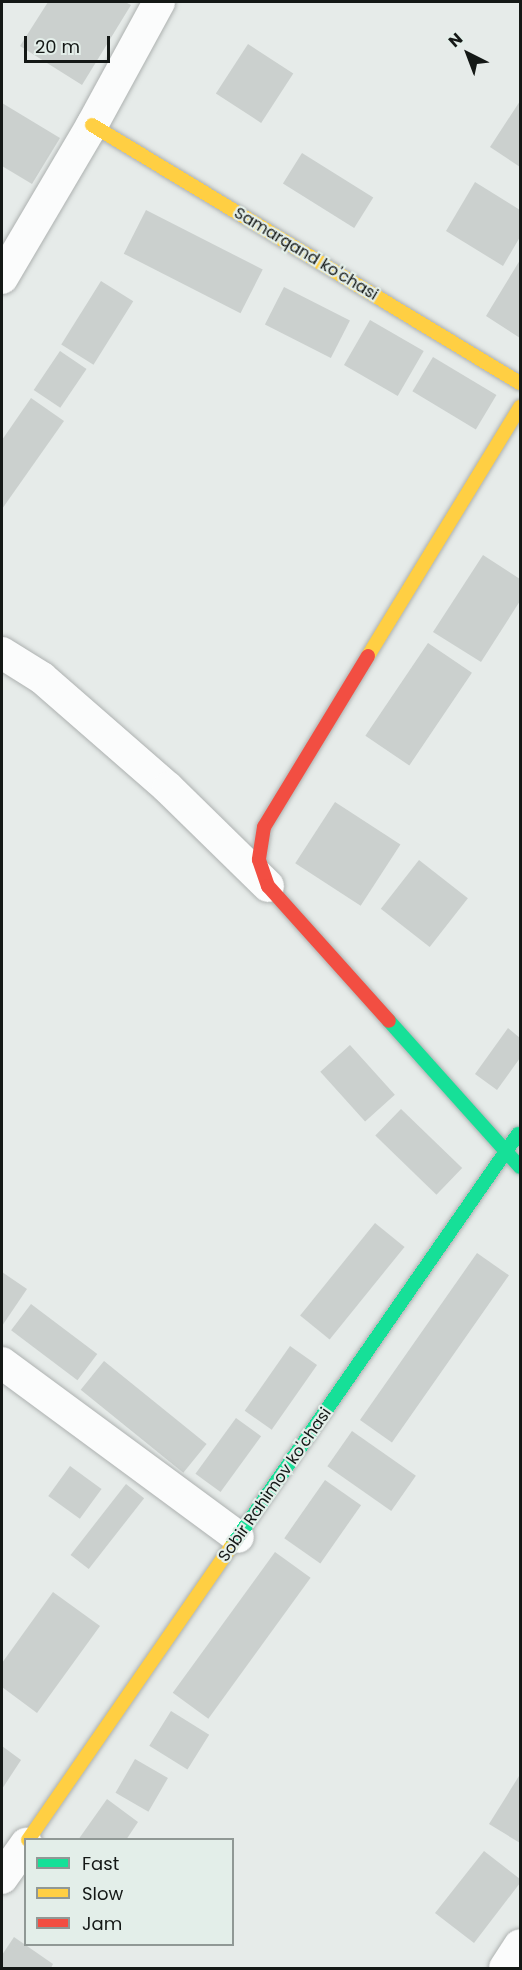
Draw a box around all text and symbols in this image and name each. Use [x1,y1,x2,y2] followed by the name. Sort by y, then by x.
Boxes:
[27,24,112,62] scale bar
[438,24,498,84] north arrow
[443,28,468,53] text: N
[35,34,80,59] text: 20 m
[231,203,381,305] street label: Samarqand ko'chasi
[215,1404,335,1566] street label: Sobir Rahimov ko'chasi
[24,1838,234,1946] legend
[82,1851,119,1876] text: Fast
[82,1881,123,1906] text: Slow
[82,1911,122,1936] text: Jam

